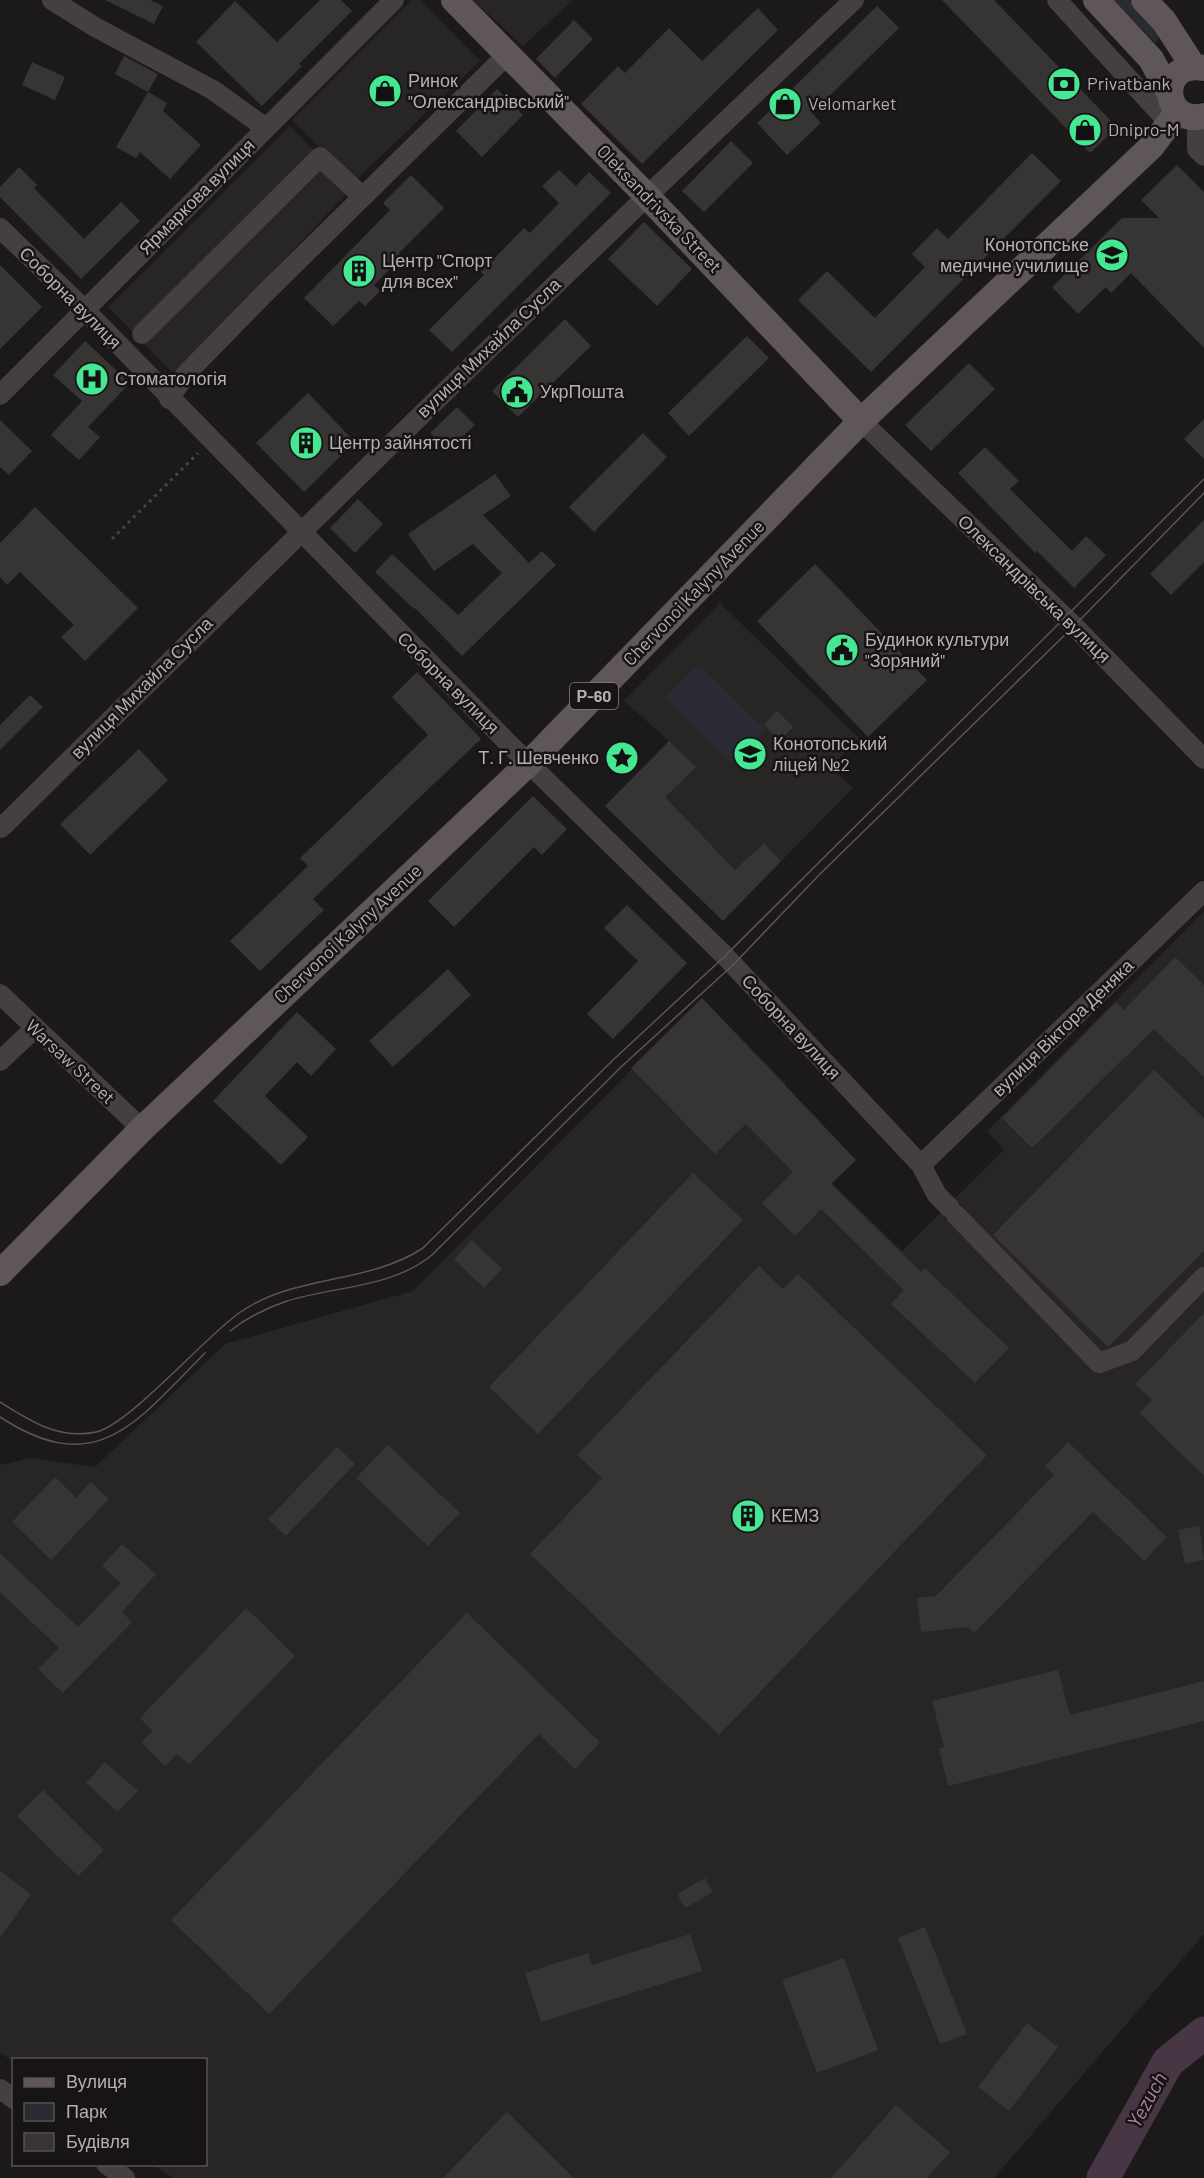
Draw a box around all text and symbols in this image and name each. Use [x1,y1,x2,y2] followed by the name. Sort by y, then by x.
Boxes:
[1046,66,1082,102] bank icon: Privatbank
[408,69,569,112] place label: Ринок "Олександрівський"
[1087,72,1171,94] place label: Privatbank
[367,73,403,109] shop icon: Ринок "Олександрівський"
[767,86,803,122] shop icon: Velomarket
[808,92,897,114] place label: Velomarket
[1067,112,1103,148] shop icon: Dnipro-M
[1108,118,1180,140] place label: Dnipro-M
[134,134,259,259] street label: Ярмаркова вулиця
[593,140,727,277] street label: Oleksandrivska Street
[940,233,1089,276] place label: Конотопське медичне училище
[1094,237,1130,273] school or university icon: Конотопське медичне училище
[15,242,126,353] street label: Соборна вулиця
[382,249,492,292] place label: Центр "Спорт для всех"
[341,253,377,289] building icon: Центр "Спорт для всех"
[412,272,565,422] street label: вулиця Михайла Сусла
[74,361,110,397] hospital icon: Стоматологія
[115,367,227,389] place label: Стоматологія
[499,374,535,410] public building icon: УкрПошта
[540,380,625,402] place label: УкрПошта
[288,425,324,461] building icon: Центр зайнятості
[329,431,471,453] place label: Центр зайнятості
[954,510,1116,667] street label: Олександрівська вулиця
[618,515,769,670] street label: Chervonoi Kalyny Avenue
[66,611,217,763] street label: вулиця Михайла Сусла
[393,627,504,738] street label: Соборна вулиця
[865,628,1009,671] place label: Будинок культури "Зоряний"
[824,632,860,668] public building icon: Будинок культури "Зоряний"
[570,683,618,709] road number: Р-60
[773,732,887,775] place label: Конотопський ліцей №2
[732,736,768,772] school or university icon: Конотопський ліцей №2
[604,740,640,776] place icon: Т. Г. Шевченко
[478,746,599,768] place label: Т. Г. Шевченко
[269,859,426,1007] street label: Chervonoi Kalyny Avenue
[987,953,1138,1100] street label: вулиця Віктора Деняка
[738,969,846,1083] street label: Соборна вулиця
[21,1014,120,1108] street label: Warsaw Street
[730,1498,766,1534] building icon: КЕМЗ
[771,1504,819,1526] place label: КЕМЗ
[12,2058,207,2166] legend
[1121,2068,1171,2131] water label: Yezuch
[66,2070,127,2092] text: Вулиця
[66,2100,107,2122] text: Парк
[66,2130,130,2152] text: Будівля

